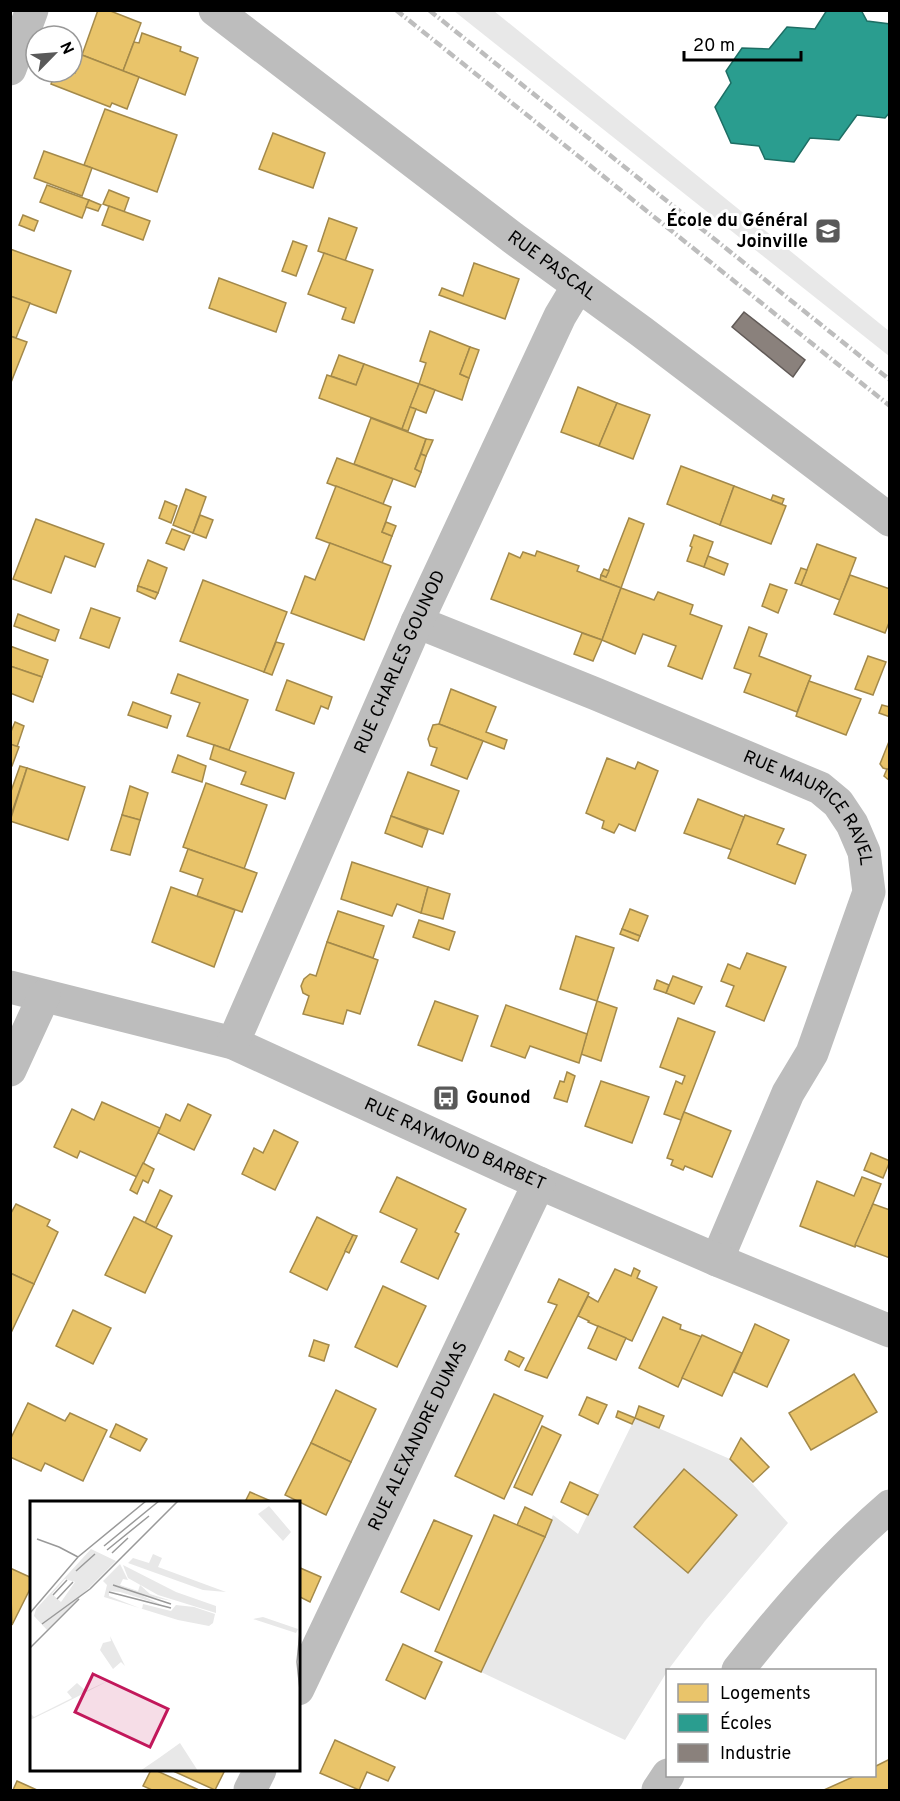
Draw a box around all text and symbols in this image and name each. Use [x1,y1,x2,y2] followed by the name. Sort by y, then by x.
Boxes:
[24,24,84,84] north arrow
[684,24,801,62] scale bar
[693,35,735,58] text: 20 m
[54,39,77,58] text: N
[667,208,808,254] place label: École du Général Joinville
[813,216,843,246] school or university icon: École du Général Joinville
[503,226,601,306] street label: RUE PASCAL
[349,567,451,757] street label: RUE CHARLES GOUNOD
[740,745,877,867] street label: RUE MAURICE RAVEL
[431,1083,461,1113] bus stop icon: Gounod
[466,1087,531,1110] place label: Gounod
[360,1093,549,1196] street label: RUE RAYMOND BARBET
[363,1338,473,1535] street label: RUE ALEXANDRE DUMAS
[30,1501,300,1771] inset map
[666,1669,876,1777] legend
[720,1683,811,1706] text: Logements
[720,1711,772,1736] text: Écoles
[720,1743,791,1766] text: Industrie

